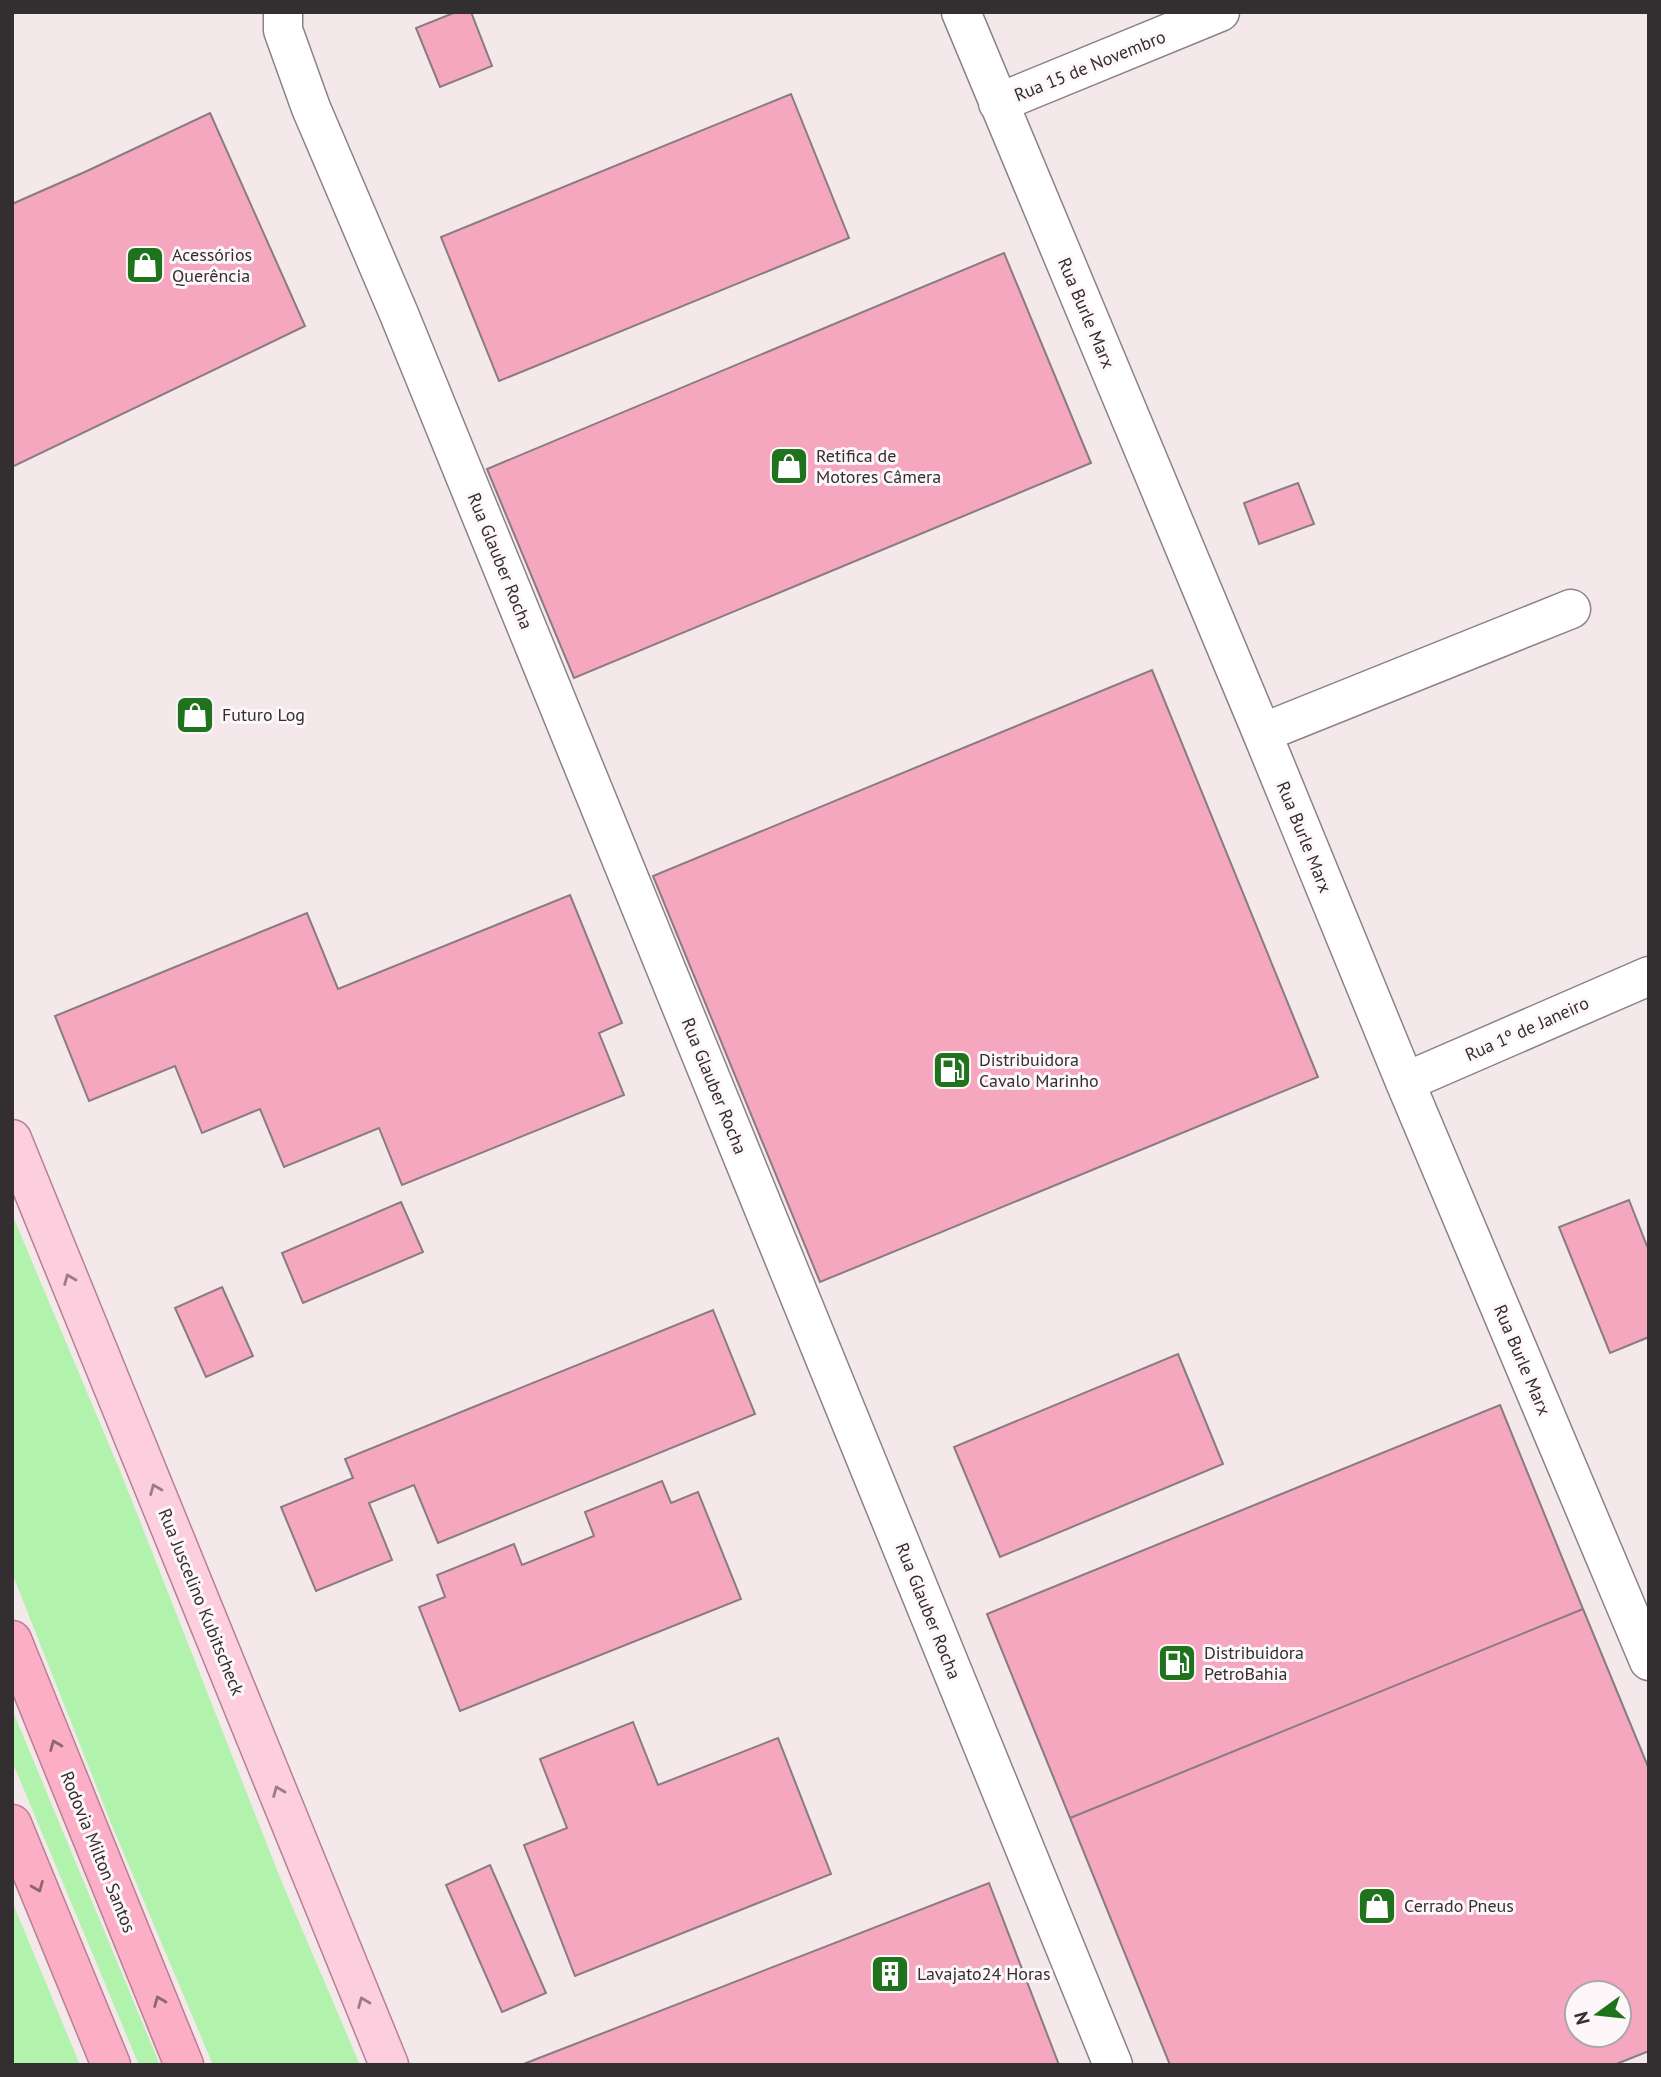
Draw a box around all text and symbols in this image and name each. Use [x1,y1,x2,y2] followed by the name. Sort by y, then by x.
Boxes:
[1011,25,1169,106] street label: Rua 15 de Novembro
[172,243,252,287] place label: Acessórios Querência
[124,244,166,286] shop icon: Acessórios Querência
[1053,254,1120,372] street label: Rua Burle Marx
[816,444,941,488] place label: Retifica de Motores Câmera
[768,445,810,487] shop icon: Retifica de Motores Câmera
[463,489,538,632] street label: Rua Glauber Rocha
[174,694,216,736] shop icon: Futuro Log
[222,703,305,726] place label: Futuro Log
[1272,778,1337,896] street label: Rua Burle Marx
[1461,991,1592,1066] street label: Rua 1º de Janeiro
[677,1014,752,1157] street label: Rua Glauber Rocha
[979,1048,1099,1092] place label: Distribuidora Cavalo Marinho
[931,1049,973,1091] fuel station icon: Distribuidora Cavalo Marinho
[63,1273,77,1286] one-way arrow
[1489,1301,1556,1419] street label: Rua Burle Marx
[149,1484,163,1496] one-way arrow
[153,1505,250,1699] street label: Rua Juscelino Kubitscheck
[891,1539,966,1682] street label: Rua Glauber Rocha
[1204,1641,1304,1685] place label: Distribuidora PetroBahia
[1156,1642,1198,1684] fuel station icon: Distribuidora PetroBahia
[49,1740,63,1753] one-way arrow
[56,1768,141,1936] street label: Rodovia Milton Santos
[272,1785,286,1797] one-way arrow
[30,1881,44,1893] one-way arrow
[1356,1885,1398,1927] shop icon: Cerrado Pneus
[1404,1894,1514,1917] place label: Cerrado Pneus
[869,1953,911,1995] building icon: Lavajato24 Horas
[917,1962,1051,1985] place label: Lavajato24 Horas
[1563,1979,1633,2049] north arrow
[153,1996,167,2008] one-way arrow
[358,1996,372,2008] one-way arrow
[1568,2009,1595,2028] text: N

